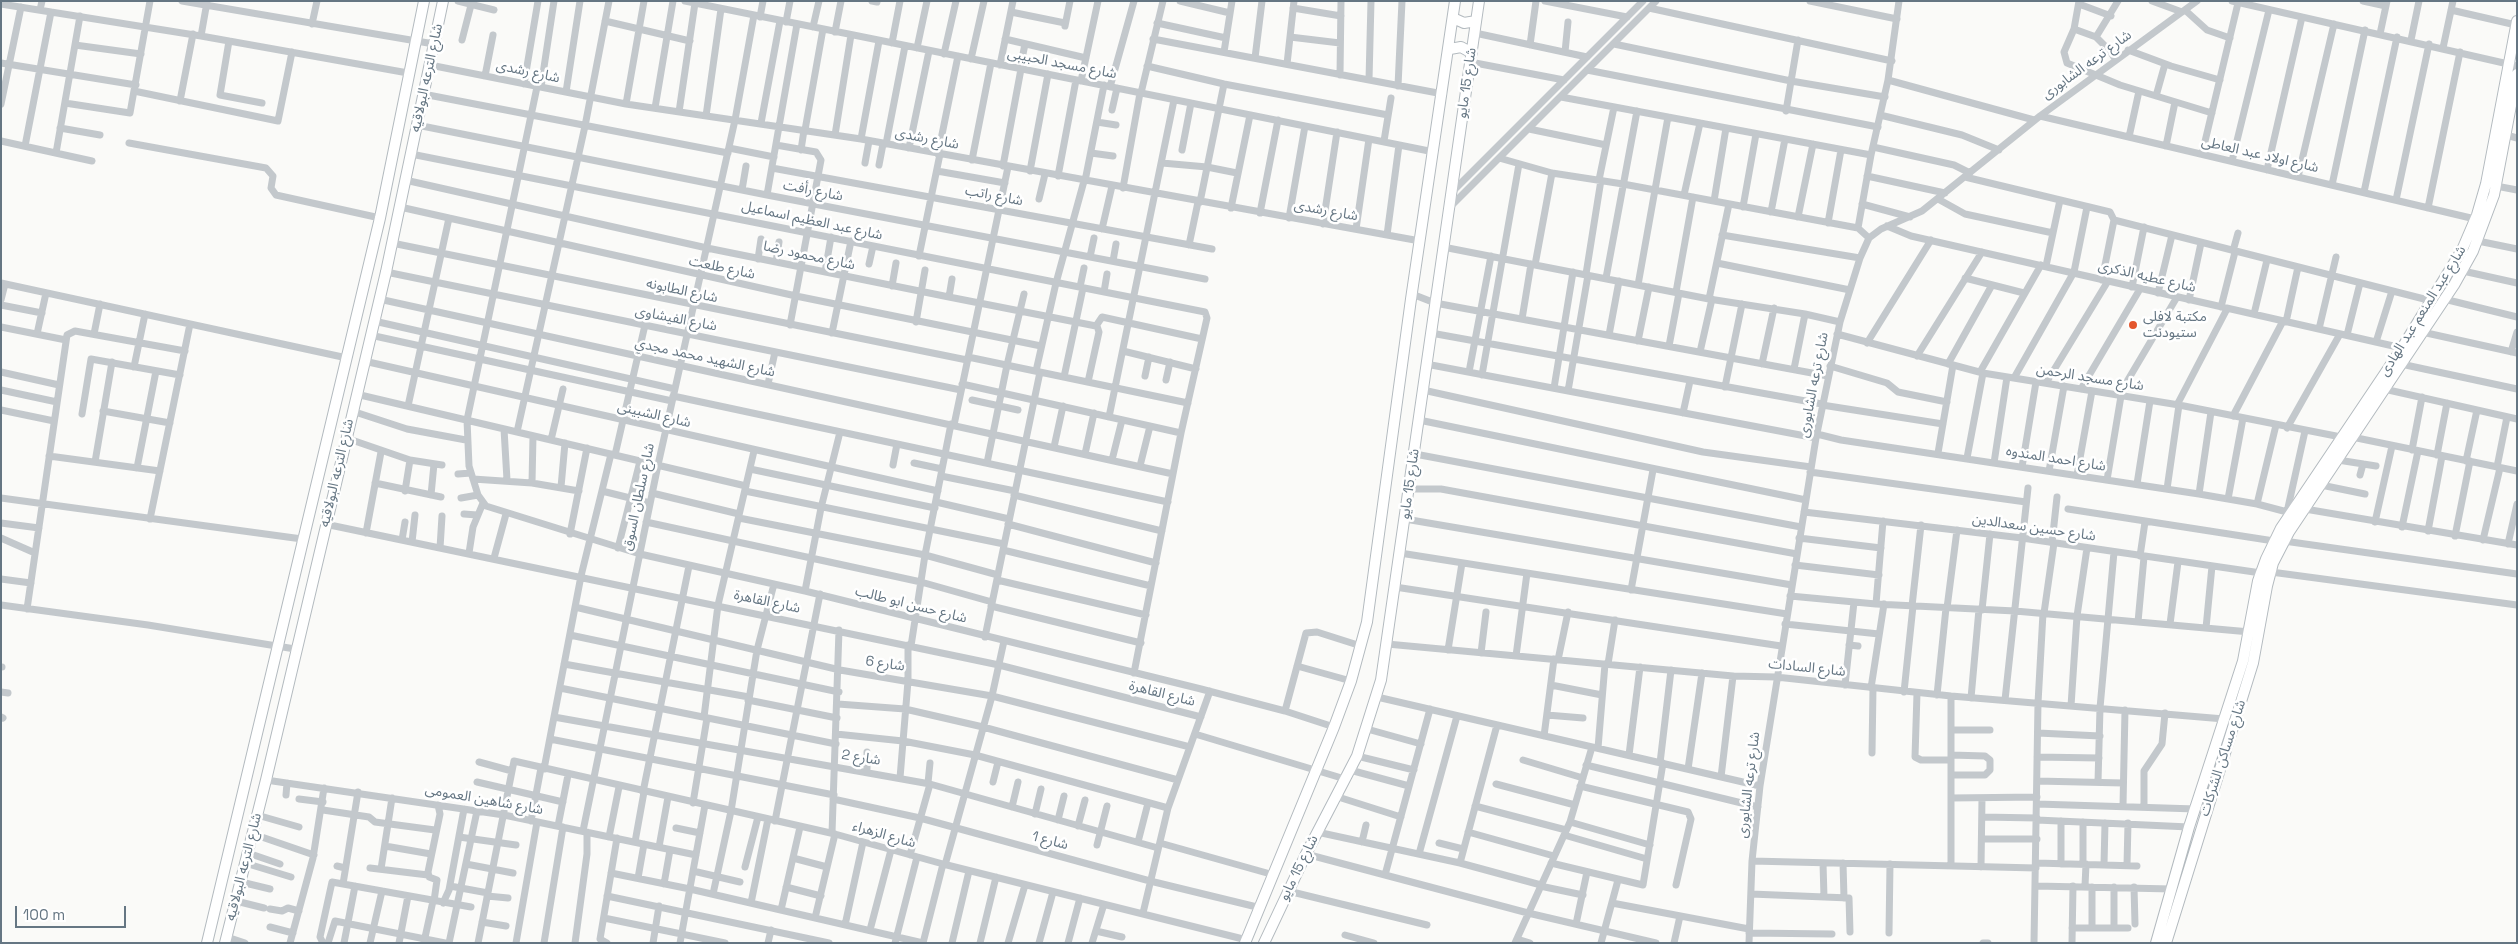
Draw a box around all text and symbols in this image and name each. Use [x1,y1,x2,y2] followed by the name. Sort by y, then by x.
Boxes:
[407,22,447,134] street label: شارع الترعه البولاقيه
[2039,27,2135,103] street label: شارع ترعه الشابورى
[1006,45,1118,83] street label: شارع مسجد الحبيبى
[1454,47,1480,119] street label: شارع 15 مايو
[495,57,561,87] street label: شارع رشدى
[894,125,960,153] street label: شارع رشدى
[2200,133,2320,177] street label: شارع اولاد عبد العاطى
[782,177,844,205] street label: شارع رأفت
[964,182,1024,210] street label: شارع راتب
[1293,197,1359,225] street label: شارع رشدى
[740,198,884,244] street label: شارع عبد العظيم اسماعيل
[761,238,857,274] street label: شارع محمود رضا
[2376,243,2470,379] street label: شارع عبد المنعم عبد الهادى
[687,253,757,283] street label: شارع طلعت
[2096,258,2198,296] street label: شارع عطيه الذكرى
[645,275,719,307] street label: شارع الطابونه
[634,303,718,335] street label: شارع الفيشاوى
[2143,309,2207,342] place label: مكتبة لافلى ستيودنت
[2127,319,2139,331] marker: مكتبة لافلى ستيودنت
[1796,331,1832,439] street label: شارع ترعه الشابورى
[633,335,777,381] street label: شارع الشهيد محمد مجدي
[2035,361,2145,395] street label: شارع مسجد الرحمن
[616,398,692,432] street label: شارع الشبينى
[316,417,358,529] street label: شارع الترعه البولاقيه
[619,442,659,552] street label: شارع سلطان السوق
[2005,443,2107,475] street label: شارع احمد المندوه
[1397,448,1423,520] street label: شارع 15 مايو
[1971,511,2097,545] street label: شارع حسين سعدالدين
[853,583,969,627] street label: شارع حسن ابو طالب
[732,587,802,617] street label: شارع القاهرة
[864,653,906,675] street label: شارع 6
[1767,656,1847,680] street label: شارع السادات
[1127,678,1197,710] street label: شارع القاهرة
[2196,698,2250,818] street label: شارع مساكن الشركات
[1734,731,1764,839] street label: شارع ترعه الشابورى
[840,747,882,769] street label: شارع 2
[424,781,544,819] street label: شارع شاهين العمومى
[222,811,266,923] street label: شارع الترعه البولاقيه
[850,818,918,852] street label: شارع الزهراء
[1030,828,1070,854] street label: شارع 1
[1276,832,1322,904] street label: شارع 15 مايو
[18,896,129,928] scale bar
[23,905,65,924] text: 100 m

